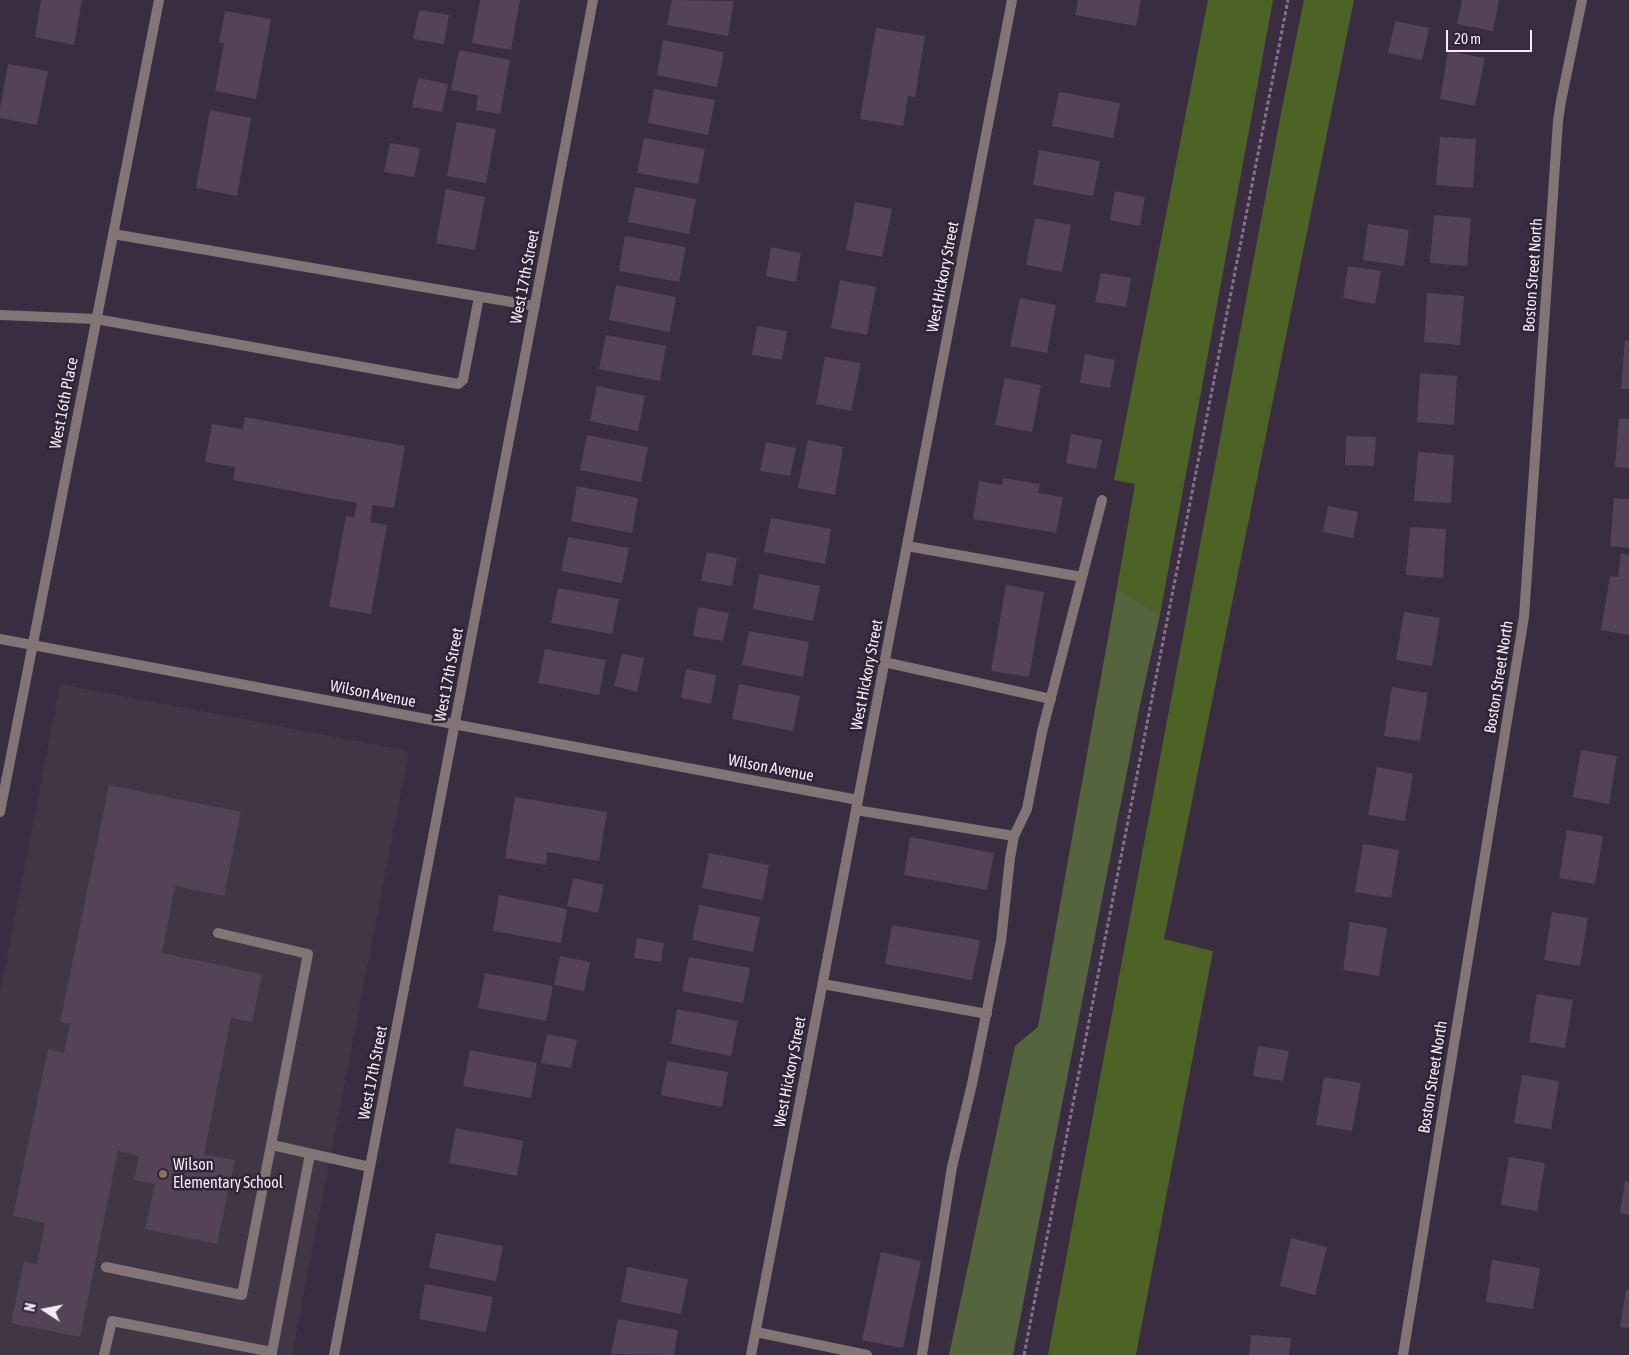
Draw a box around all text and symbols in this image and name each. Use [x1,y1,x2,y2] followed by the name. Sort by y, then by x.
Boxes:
[1449,20,1535,52] scale bar
[1454,30,1481,47] text: 20 m
[1519,218,1547,332] street label: Boston Street North
[923,220,963,334] street label: West Hickory Street
[506,228,544,326] street label: West 17th Street
[46,355,82,451] street label: West 16th Place
[847,618,887,732] street label: West Hickory Street
[1481,619,1517,735] street label: Boston Street North
[430,626,468,724] street label: West 17th Street
[329,676,417,712] street label: Wilson Avenue
[727,750,815,786] street label: Wilson Avenue
[770,1015,810,1129] street label: West Hickory Street
[1415,1019,1451,1135] street label: Boston Street North
[354,1024,392,1122] street label: West 17th Street
[173,1155,283,1193] place label: Wilson Elementary School
[157,1168,169,1180] marker: Wilson Elementary School
[20,1285,70,1335] north arrow
[22,1302,39,1313] text: N

